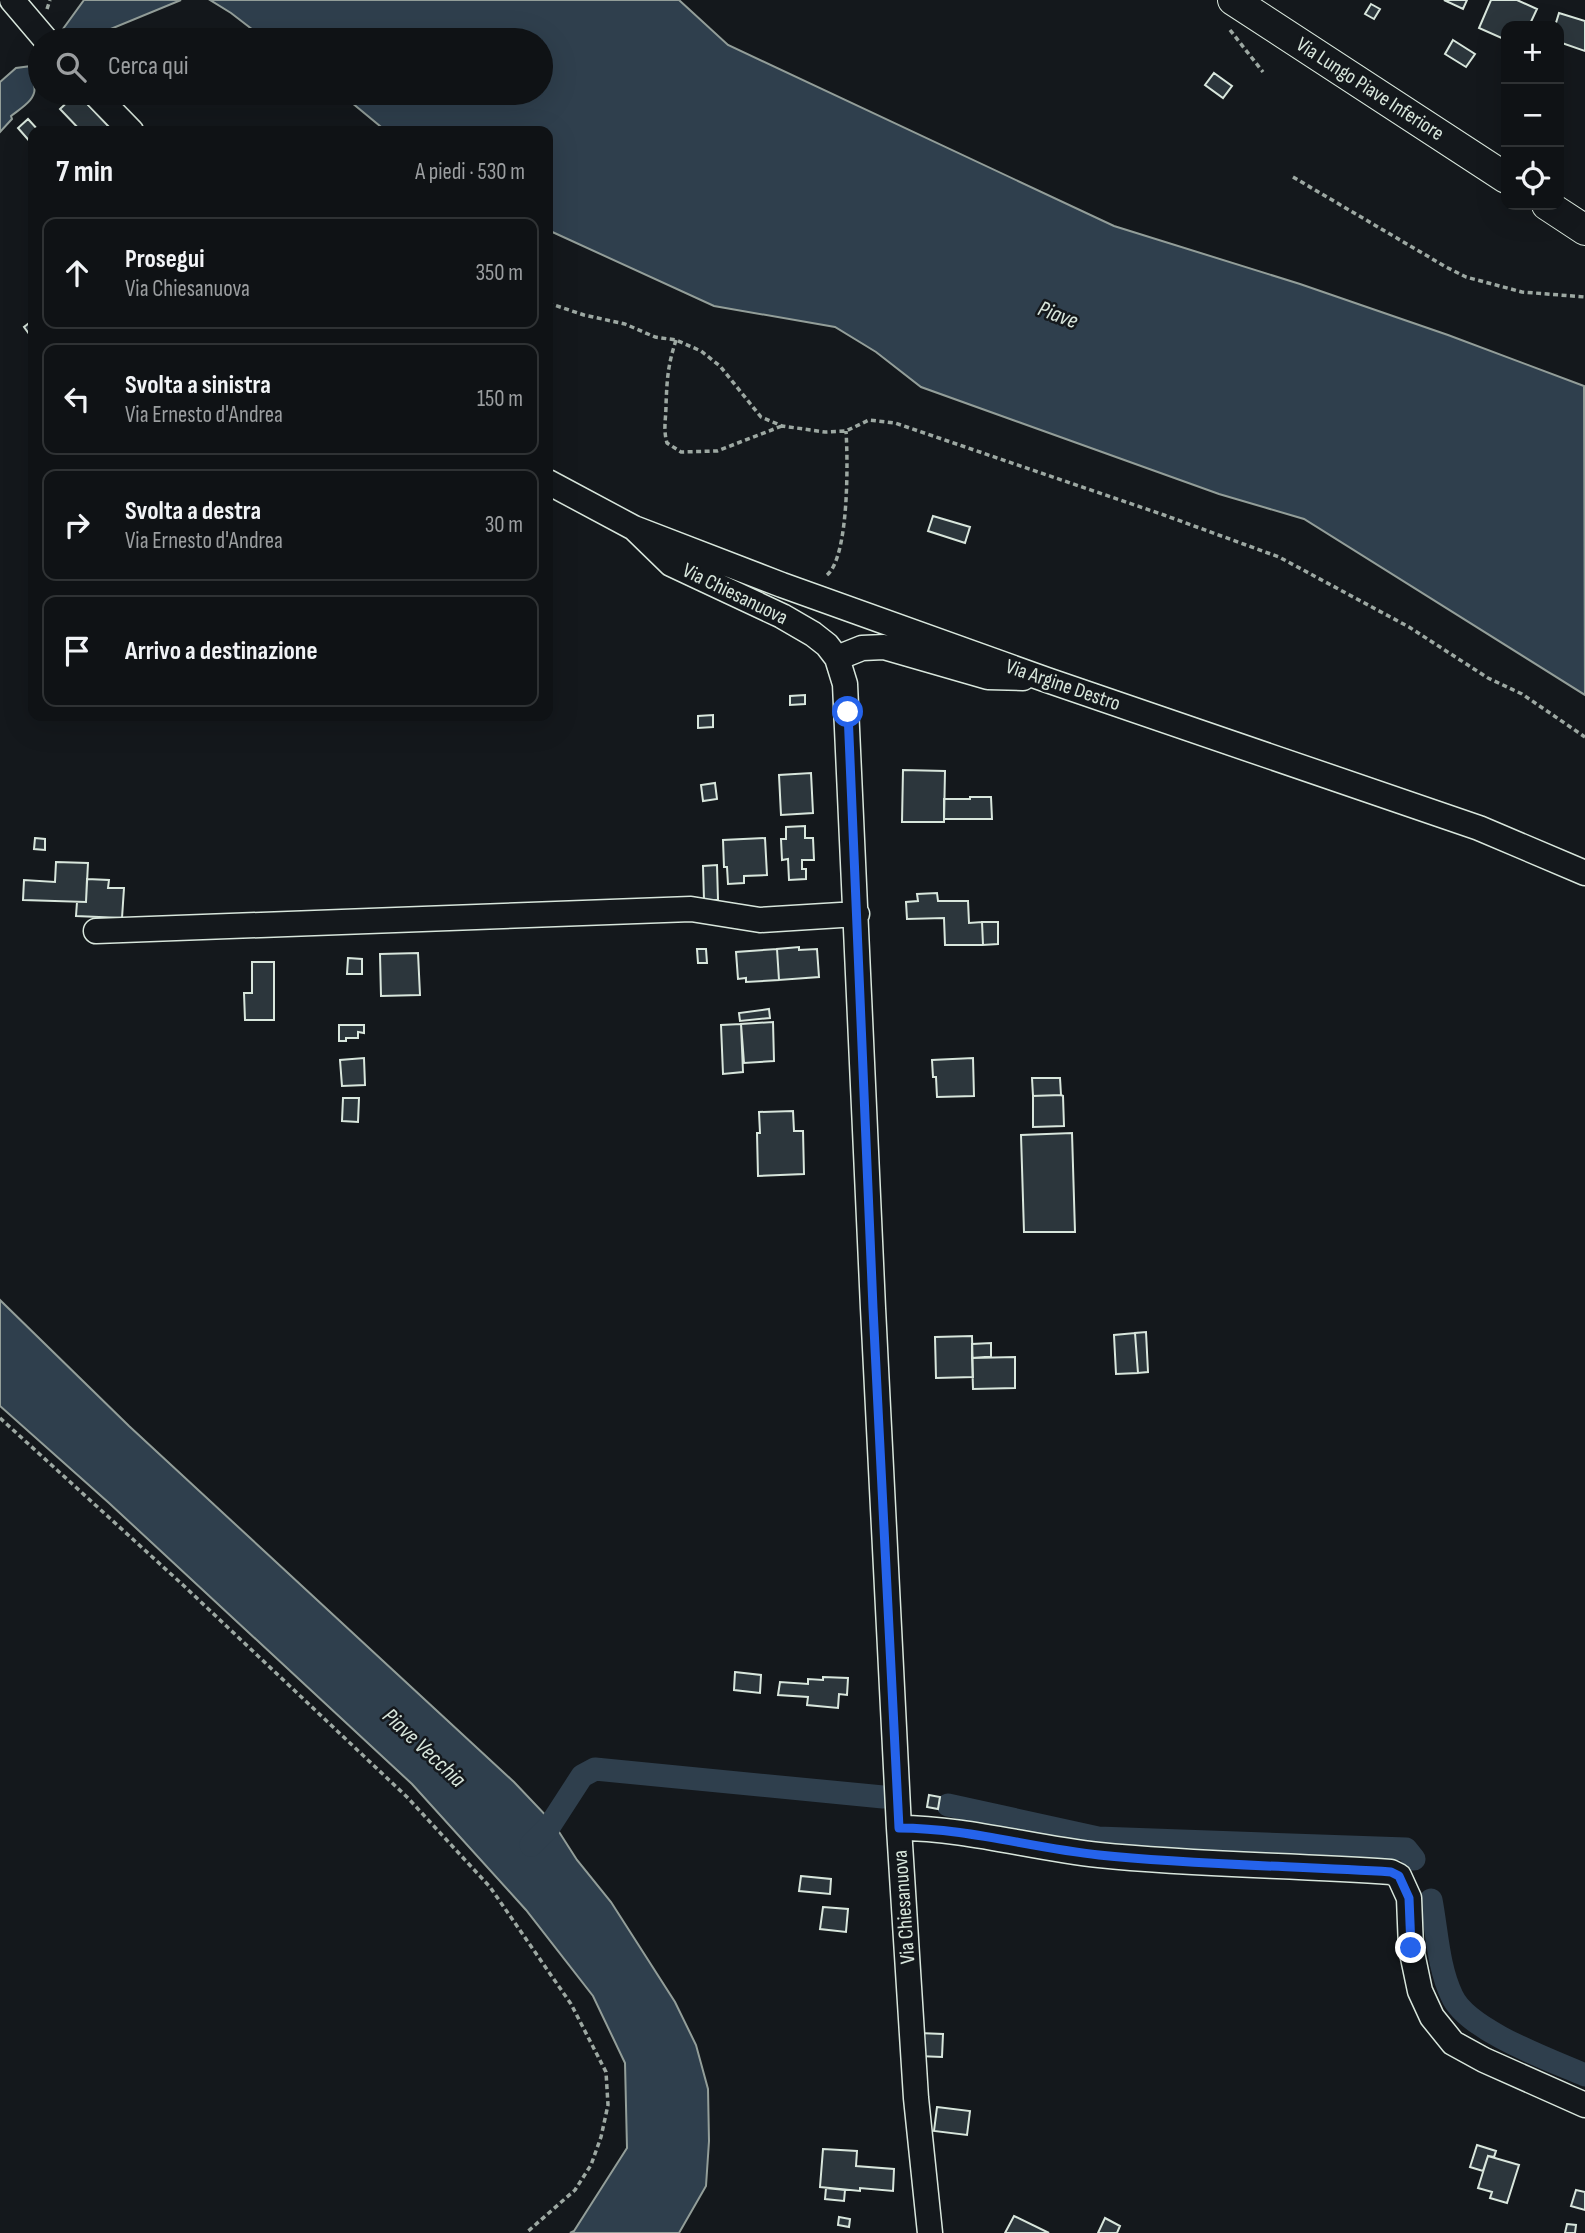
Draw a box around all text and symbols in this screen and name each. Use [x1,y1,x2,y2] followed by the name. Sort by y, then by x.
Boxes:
[1501,21,1564,210] map controls
[1501,21,1564,84] button: +
[28,28,553,105] search box
[1291,32,1449,146] street label: Via Lungo Piave Inferiore
[52,48,90,86] icon: search
[108,51,189,82] text: Cerca qui
[1501,84,1564,147] button: −
[1501,147,1564,210] button: locate
[56,154,113,190] text: 7 min
[415,158,525,186] text: A piedi · 530 m
[125,244,204,275] text: Prosegui
[58,254,96,292] icon: ahead
[475,259,523,287] text: 350 m
[125,275,250,303] text: Via Chiesanuova
[1034,295,1082,335] water label: Piave
[125,370,271,401] text: Svolta a sinistra
[58,380,96,418] icon: left
[477,385,523,413] text: 150 m
[125,401,283,429] text: Via Ernesto d'Andrea
[125,496,261,527] text: Svolta a destra
[58,506,96,544] icon: right
[485,511,523,539] text: 30 m
[125,527,283,555] text: Via Ernesto d'Andrea
[678,558,792,630] street label: Via Chiesanuova
[58,632,96,670] icon: arrive
[125,636,318,667] text: Arrivo a destinazione
[1002,654,1124,716] street label: Via Argine Destro
[832,696,863,727] route start
[377,1702,472,1794] water label: Piave Vecchia
[888,1849,920,1965] street label: Via Chiesanuova
[1395,1932,1426,1963] route end

